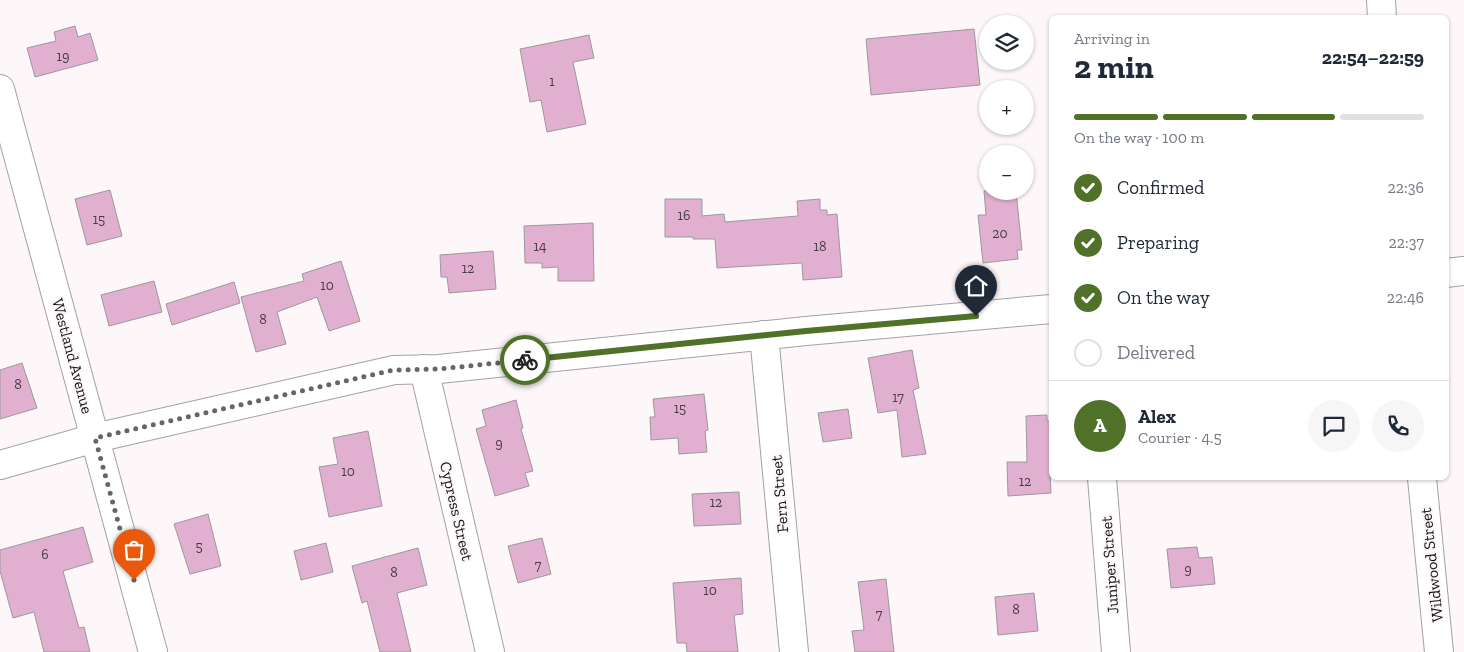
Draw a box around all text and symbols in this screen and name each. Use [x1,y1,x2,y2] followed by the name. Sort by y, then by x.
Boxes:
[979,15,1034,200] map controls
[979,15,1034,70] button: layers
[1074,29,1150,48] text: Arriving in
[1322,46,1424,69] text: 22:54–22:59
[57,48,69,65] house number: 19
[1074,48,1154,86] text: 2 min
[549,73,555,90] house number: 1
[979,80,1034,135] button: +
[1074,128,1204,147] text: On the way · 100 m
[979,145,1034,200] button: −
[1074,174,1102,202] icon: check
[1117,176,1204,199] text: Confirmed
[1388,178,1424,197] text: 22:36
[678,207,690,224] house number: 16
[93,211,105,228] house number: 15
[992,225,1008,242] house number: 20
[1074,229,1102,257] icon: check
[1117,231,1199,254] text: Preparing
[1389,233,1424,252] text: 22:37
[534,238,547,255] house number: 14
[814,238,826,255] house number: 18
[462,260,474,277] house number: 12
[955,265,997,316] pin
[962,272,990,300] icon: home
[320,277,334,294] house number: 10
[1074,284,1102,312] icon: check
[1117,286,1210,309] text: On the way
[1387,288,1424,307] text: 22:46
[48,296,97,416] street label: Westland Avenue
[259,311,267,328] house number: 8
[500,335,550,385] courier
[1117,341,1195,364] text: Delivered
[511,346,539,374] icon: bike
[14,376,22,393] house number: 8
[892,389,904,406] house number: 17
[674,400,686,417] house number: 15
[1308,400,1360,452] button: chat
[1372,400,1424,452] button: phone
[1138,405,1176,428] text: Alex
[1093,414,1107,437] text: A
[1138,428,1222,447] text: Courier · 4.5
[495,435,503,452] house number: 9
[767,454,792,534] street label: Fern Street
[436,460,477,563] street label: Cypress Street
[341,463,355,480] house number: 10
[1019,473,1031,490] house number: 12
[710,494,722,511] house number: 12
[1416,507,1447,623] street label: Wildwood Street
[1097,515,1122,615] street label: Juniper Street
[113,529,155,580] pin
[120,536,148,564] icon: bag
[195,538,203,555] house number: 5
[41,546,49,563] house number: 6
[535,557,542,574] house number: 7
[1184,561,1192,578] house number: 9
[390,564,398,581] house number: 8
[703,582,717,599] house number: 10
[1012,601,1020,618] house number: 8
[876,606,883,623] house number: 7

